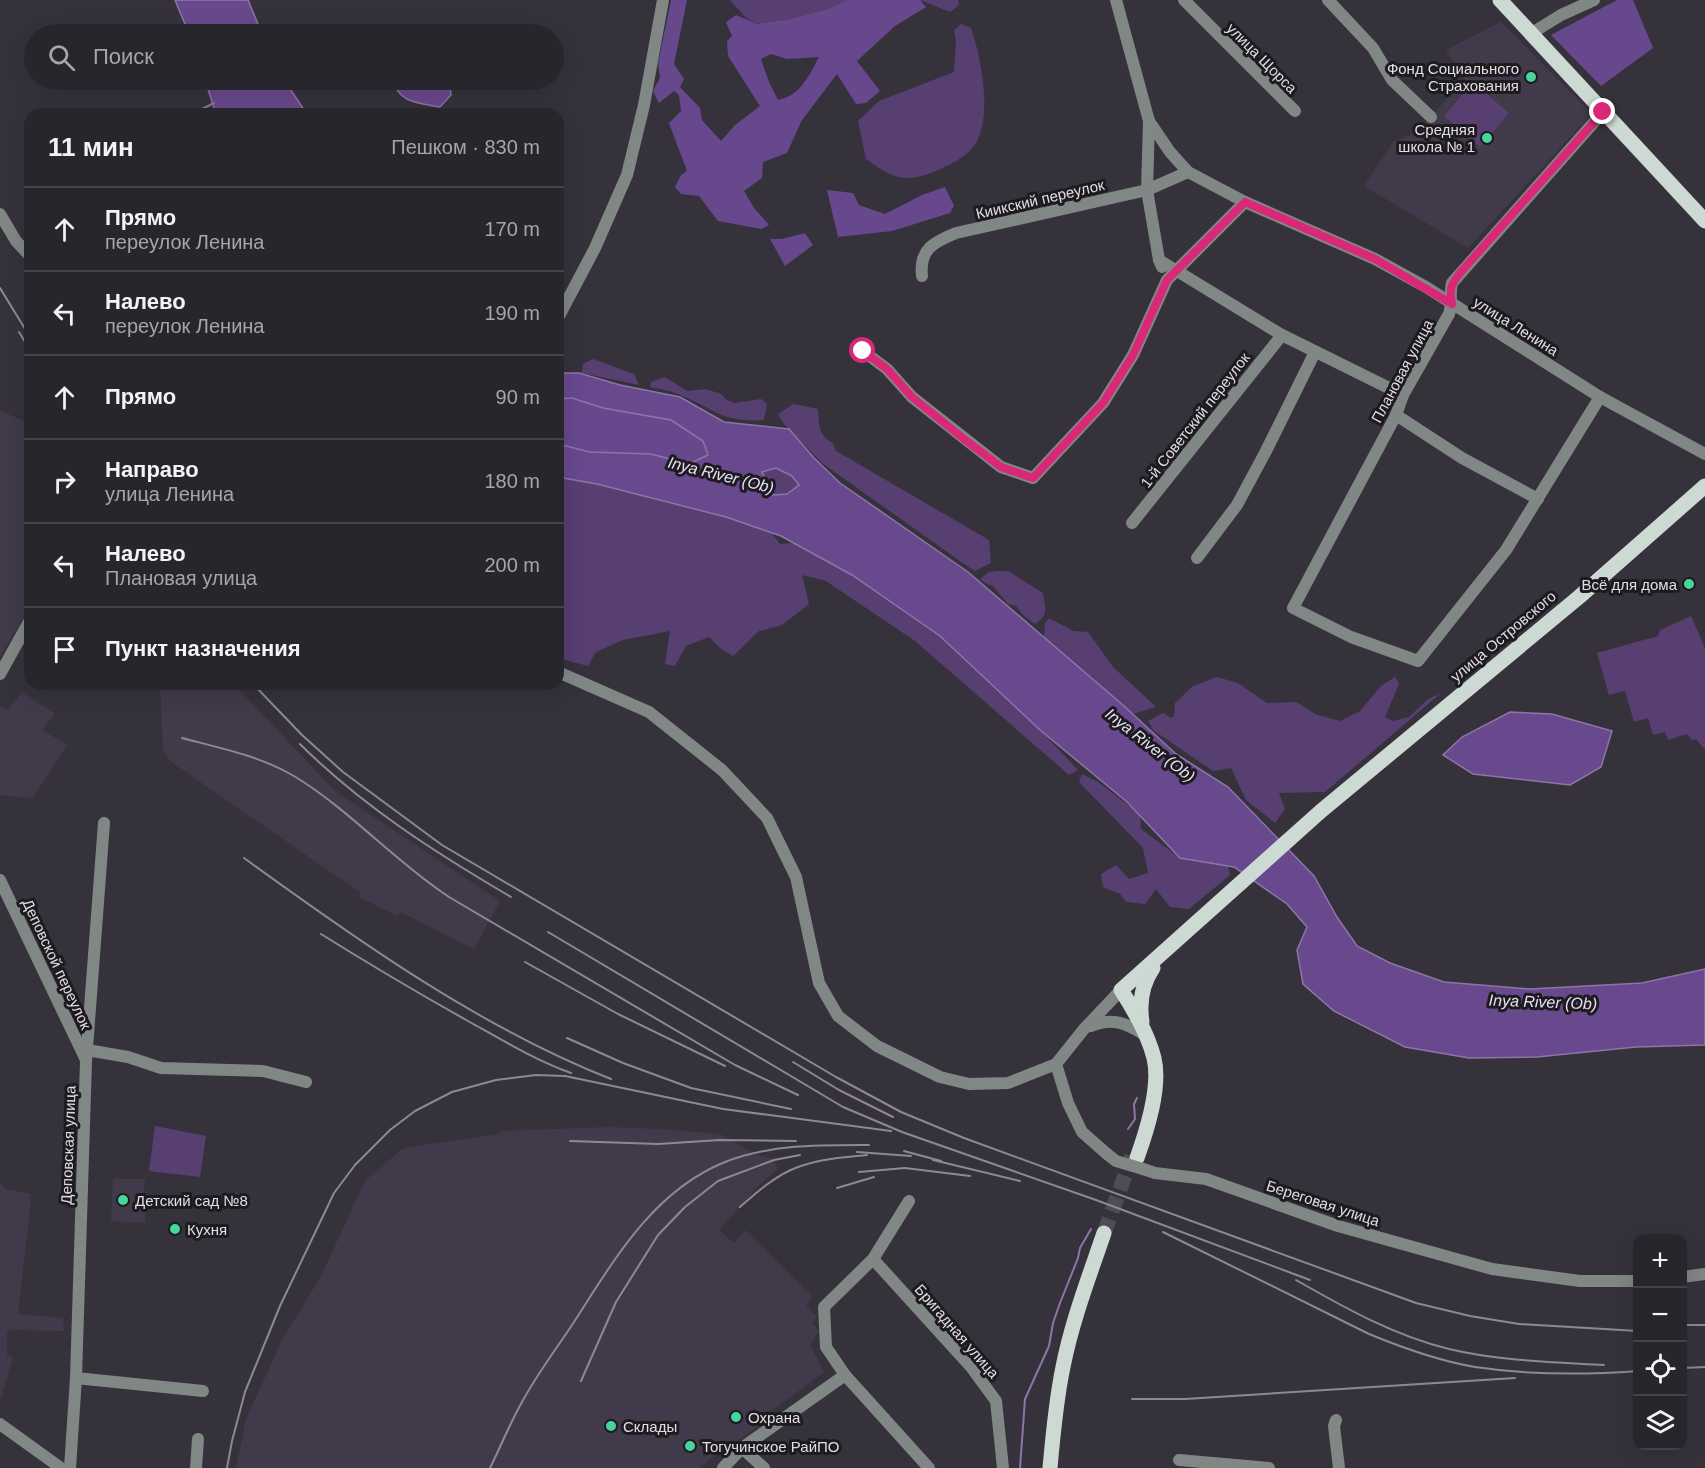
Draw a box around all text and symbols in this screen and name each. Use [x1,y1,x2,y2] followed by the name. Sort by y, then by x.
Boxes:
[1223,19,1301,97] street label: улица Щорса
[24,24,564,90] search box
[45,41,78,74] icon: search
[93,44,154,69] text: Поиск
[1387,60,1519,94] place label: Фонд Социального Страхования
[1524,70,1538,84] marker: Фонд Социального Страхования
[1589,98,1615,124] route end
[1398,121,1475,155] place label: Средняя школа № 1
[1480,131,1494,145] marker: Средняя школа № 1
[48,132,134,162] text: 11 мин
[391,136,540,158] text: Пешком · 830 m
[974,176,1106,222] street label: Киикский переулок
[105,205,176,230] text: Прямо
[48,213,81,246] icon: ahead
[484,218,540,240] text: 170 m
[105,231,265,253] text: переулок Ленина
[105,289,186,314] text: Налево
[1470,293,1562,359] street label: улица Ленина
[48,297,81,330] icon: left
[484,302,540,324] text: 190 m
[105,315,265,337] text: переулок Ленина
[1368,316,1437,425] street label: Плановая улица
[849,337,875,363] route start
[1137,349,1253,491] street label: 1-й Советский переулок
[48,381,81,414] icon: ahead
[105,384,176,409] text: Прямо
[496,386,540,408] text: 90 m
[666,454,776,496] water label: Inya River (Ob)
[105,457,199,482] text: Направо
[48,465,81,498] icon: right
[484,470,540,492] text: 180 m
[105,483,234,505] text: улица Ленина
[105,541,186,566] text: Налево
[48,549,81,582] icon: left
[484,554,540,576] text: 200 m
[105,567,257,589] text: Плановая улица
[1581,576,1678,593] place label: Всё для дома
[1682,577,1696,591] marker: Всё для дома
[1447,587,1559,685] street label: улица Островского
[48,633,81,666] icon: arrive
[105,636,301,661] text: Пункт назначения
[1102,705,1198,785] water label: Inya River (Ob)
[19,896,95,1032] street label: Деповской переулок
[1489,992,1597,1012] water label: Inya River (Ob)
[57,1085,79,1205] street label: Деповская улица
[1264,1177,1382,1230] street label: Береговая улица
[135,1192,248,1209] place label: Детский сад №8
[116,1193,130,1207] marker: Детский сад №8
[187,1221,227,1238] place label: Кухня
[168,1222,182,1236] marker: Кухня
[1633,1234,1687,1450] map controls
[1633,1234,1687,1288] button: +
[912,1281,1003,1382] street label: Бригадная улица
[1633,1288,1687,1342] button: −
[1633,1342,1687,1396] button: locate
[1633,1396,1687,1450] button: layers
[748,1409,801,1426] place label: Охрана
[729,1410,743,1424] marker: Охрана
[623,1418,677,1435] place label: Склады
[604,1419,618,1433] marker: Склады
[702,1438,840,1455] place label: Тогучинское РайПО
[683,1439,697,1453] marker: Тогучинское РайПО

